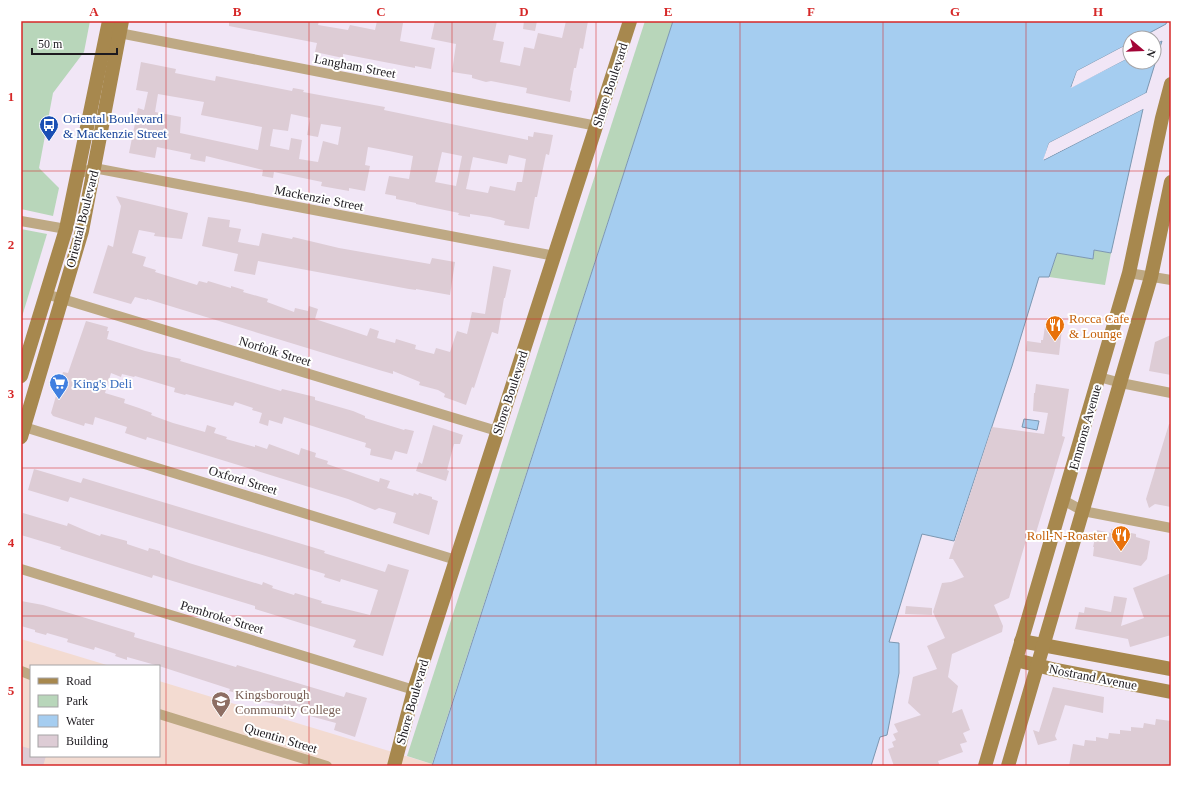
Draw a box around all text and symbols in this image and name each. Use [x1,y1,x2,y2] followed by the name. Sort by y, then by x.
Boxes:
[89,4,99,19] text: A
[233,4,242,19] text: B
[376,4,386,19] text: C
[519,4,529,19] text: D
[664,4,672,19] text: E
[807,4,815,19] text: F
[950,4,960,19] text: G
[1093,4,1103,19] text: H
[32,30,117,56] scale bar
[1122,30,1162,70] north arrow
[38,37,63,51] text: 50 m
[589,40,631,129] street label: Shore Boulevard
[1144,48,1158,59] text: N
[313,51,397,81] street label: Langham Street
[8,89,14,104] text: 1
[63,111,167,141] place label: Oriental Boulevard & Mackenzie Street
[38,114,60,142] bus stop icon: Oriental Boulevard & Mackenzie Street
[63,168,101,269] street label: Oriental Boulevard
[273,182,365,214] street label: Mackenzie Street
[8,237,14,252] text: 2
[1069,311,1130,341] place label: Rocca Cafe & Lounge
[1044,314,1066,342] restaurant icon: Rocca Cafe & Lounge
[237,333,313,369] street label: Norfolk Street
[489,348,531,437] street label: Shore Boulevard
[48,372,70,400] supermarket icon: King's Deli
[73,376,132,391] place label: King's Deli
[1066,382,1104,471] street label: Emmons Avenue
[8,386,15,401] text: 3
[207,462,280,498] street label: Oxford Street
[1110,524,1132,552] restaurant icon: Roll-N-Roaster
[1027,528,1108,543] place label: Roll-N-Roaster
[8,535,15,550] text: 4
[179,597,266,637] street label: Pembroke Street
[393,657,431,746] street label: Shore Boulevard
[1048,661,1139,693] street label: Nostrand Avenue
[30,665,160,757] legend
[66,674,91,688] text: Road
[8,683,15,698] text: 5
[235,687,341,717] place label: Kingsborough Community College
[210,690,232,718] school or university icon: Kingsborough Community College
[66,694,88,708] text: Park
[66,714,94,728] text: Water
[243,720,320,756] street label: Quentin Street
[66,734,108,748] text: Building

